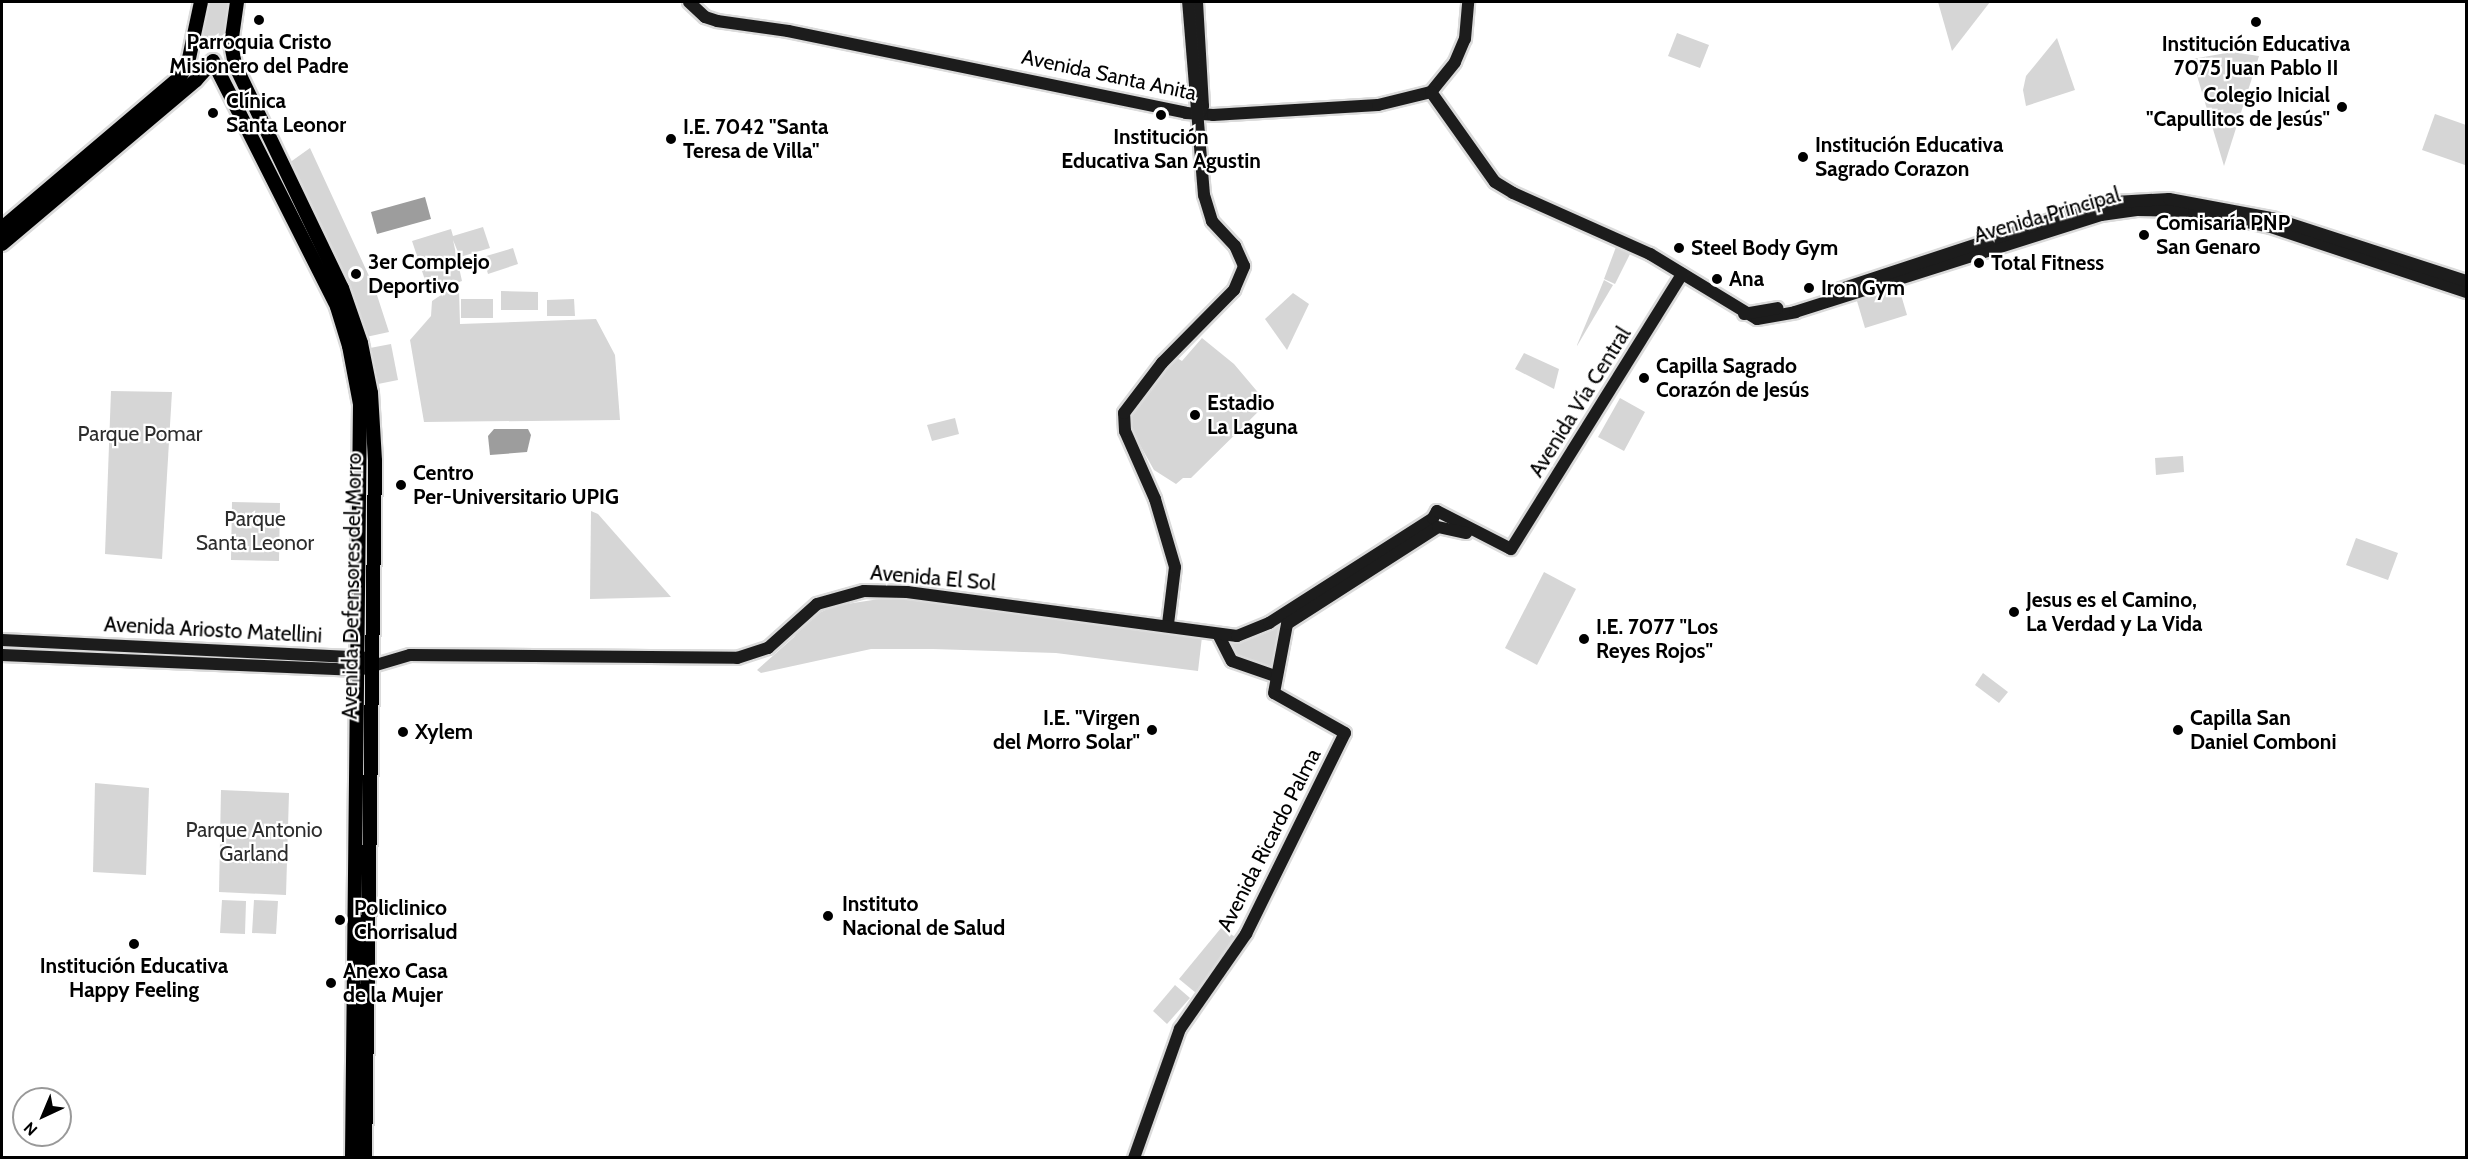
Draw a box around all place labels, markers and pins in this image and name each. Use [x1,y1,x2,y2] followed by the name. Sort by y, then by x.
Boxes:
[252,13,266,27] marker: Parroquia Cristo Misionero del Padre
[2249,15,2263,29] marker: Institución Educativa 7075 Juan Pablo II
[169,29,349,79] place label: Parroquia Cristo Misionero del Padre
[2162,31,2350,81] place label: Institución Educativa 7075 Juan Pablo II
[2146,82,2330,132] place label: Colegio Inicial "Capullitos de Jesús"
[226,88,346,138] place label: Clínica Santa Leonor
[2335,100,2349,114] marker: Colegio Inicial "Capullitos de Jesús"
[204,104,222,122] marker: Clínica Santa Leonor
[1154,108,1168,122] marker: Institución Educativa San Agustin
[683,114,828,164] place label: I.E. 7042 "Santa Teresa de Villa"
[1061,124,1261,174] place label: Institución Educativa San Agustin
[664,132,678,146] marker: I.E. 7042 "Santa Teresa de Villa"
[1815,132,2003,182] place label: Institución Educativa Sagrado Corazon
[1796,150,1810,164] marker: Institución Educativa Sagrado Corazon
[2156,210,2290,260] place label: Comisaría PNP San Genaro
[2137,228,2151,242] marker: Comisaría PNP San Genaro
[1691,235,1838,261] place label: Steel Body Gym
[1672,241,1686,255] marker: Steel Body Gym
[368,249,490,299] place label: 3er Complejo Deportivo
[1991,250,2104,276] place label: Total Fitness
[1972,256,1986,270] marker: Total Fitness
[1729,266,1764,292] place label: Ana
[349,267,363,281] marker: 3er Complejo Deportivo
[1710,272,1724,286] marker: Ana
[1821,275,1905,301] place label: Iron Gym
[1802,281,1816,295] marker: Iron Gym
[1656,353,1809,403] place label: Capilla Sagrado Corazón de Jesús
[1637,371,1651,385] marker: Capilla Sagrado Corazón de Jesús
[1207,390,1298,440] place label: Estadio La Laguna
[1188,408,1202,422] marker: Estadio La Laguna
[413,460,619,510] place label: Centro Per-Universitario UPIG
[394,478,408,492] marker: Centro Per-Universitario UPIG
[2026,587,2202,637] place label: Jesus es el Camino, La Verdad y La Vida
[2007,605,2021,619] marker: Jesus es el Camino, La Verdad y La Vida
[1596,614,1718,664] place label: I.E. 7077 "Los Reyes Rojos"
[1577,632,1591,646] marker: I.E. 7077 "Los Reyes Rojos"
[993,705,1140,755] place label: I.E. "Virgen del Morro Solar"
[2190,705,2336,755] place label: Capilla San Daniel Comboni
[415,719,473,745] place label: Xylem
[1145,723,1159,737] marker: I.E. "Virgen del Morro Solar"
[2171,723,2185,737] marker: Capilla San Daniel Comboni
[396,725,410,739] marker: Xylem
[842,891,1005,941] place label: Instituto Nacional de Salud
[354,895,458,945] place label: Policlinico Chorrisalud
[819,907,837,925] marker: Instituto Nacional de Salud
[331,911,349,929] marker: Policlinico Chorrisalud
[127,937,141,951] marker: Institución Educativa Happy Feeling
[40,953,228,1003] place label: Institución Educativa Happy Feeling
[343,958,448,1008] place label: Anexo Casa de la Mujer
[324,976,338,990] marker: Anexo Casa de la Mujer

